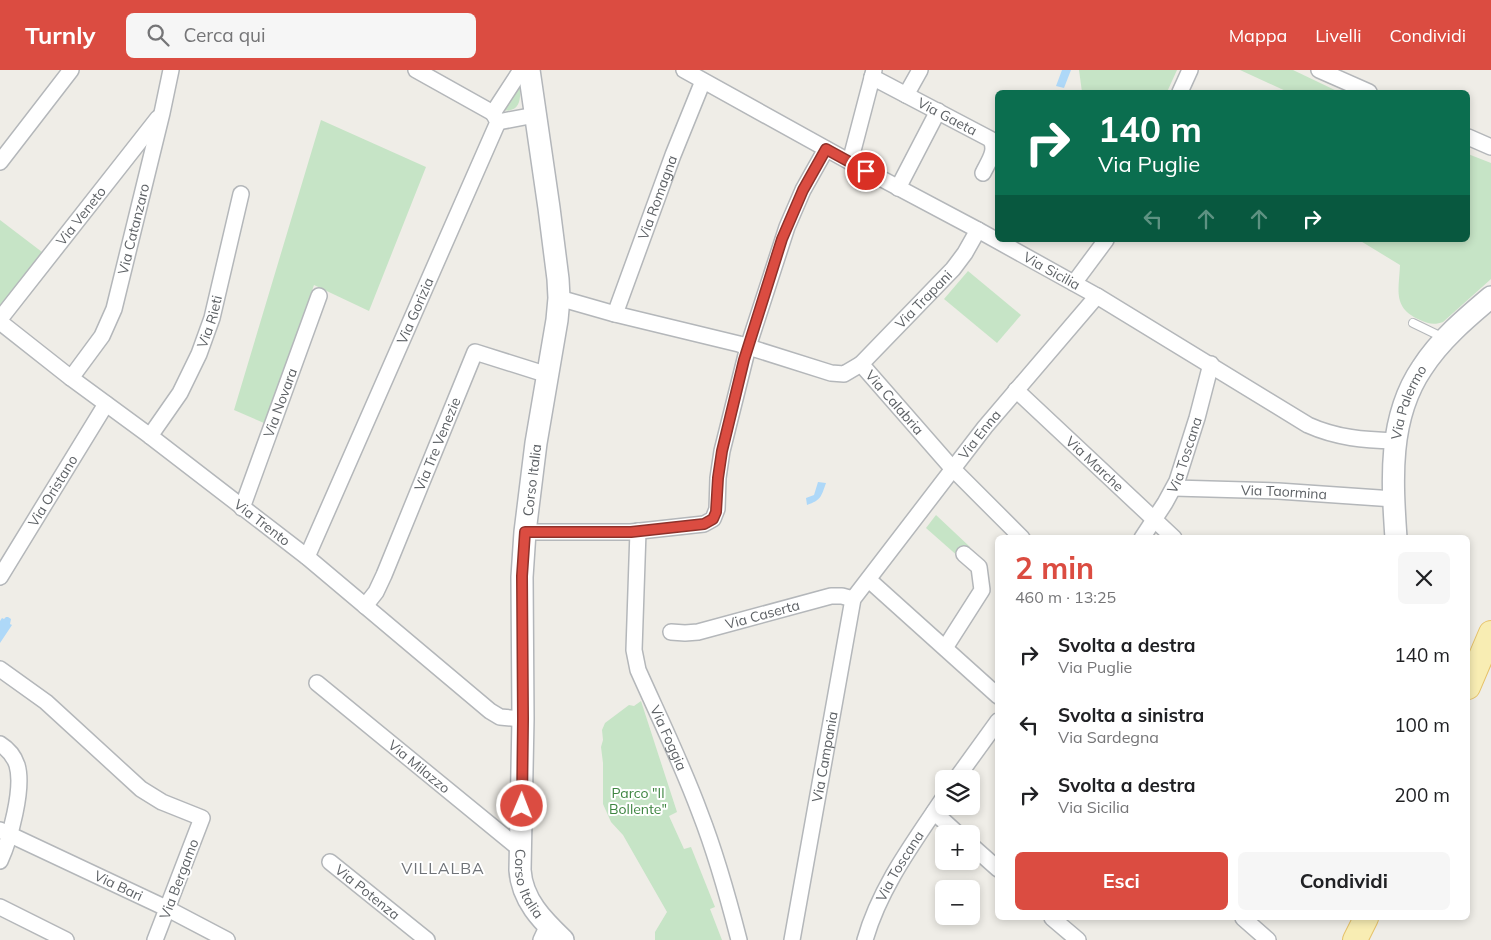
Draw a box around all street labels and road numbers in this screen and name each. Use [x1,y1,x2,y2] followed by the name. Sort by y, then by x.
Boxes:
[914,94,980,140] street label: Via Gaeta
[634,153,681,242] street label: Via Romagna
[114,182,153,276] street label: Via Catanzaro
[52,183,110,249] street label: Via Veneto
[1020,248,1083,294] street label: Via Sicilia
[891,266,956,332] street label: Via Trapani
[393,275,438,347] street label: Via Gorizia
[193,294,226,350] street label: Via Rieti
[1387,361,1431,441] street label: Via Palermo
[259,365,301,440] street label: Via Novara
[861,366,928,438] street label: Via Calabria
[410,395,465,494] street label: Via Tre Venezie
[955,406,1005,463] street label: Via Enna
[1163,415,1206,496] street label: Via Toscana
[1062,432,1128,495] street label: Via Marche
[519,443,545,517] street label: Corso Italia
[24,452,82,530] street label: Via Oristano
[1241,481,1328,503] street label: Via Taormina
[230,495,294,550] street label: Via Trento
[723,596,802,633] street label: Via Caserta
[646,702,691,773] street label: Via Foggia
[808,710,842,804] street label: Via Campania
[385,736,454,797] street label: Via Milazzo
[872,827,928,904] street label: Via Toscana
[155,836,203,922] street label: Via Bergamo
[511,849,547,922] street label: Corso Italia
[331,861,404,924] street label: Via Potenza
[91,867,146,905] street label: Via Bari

